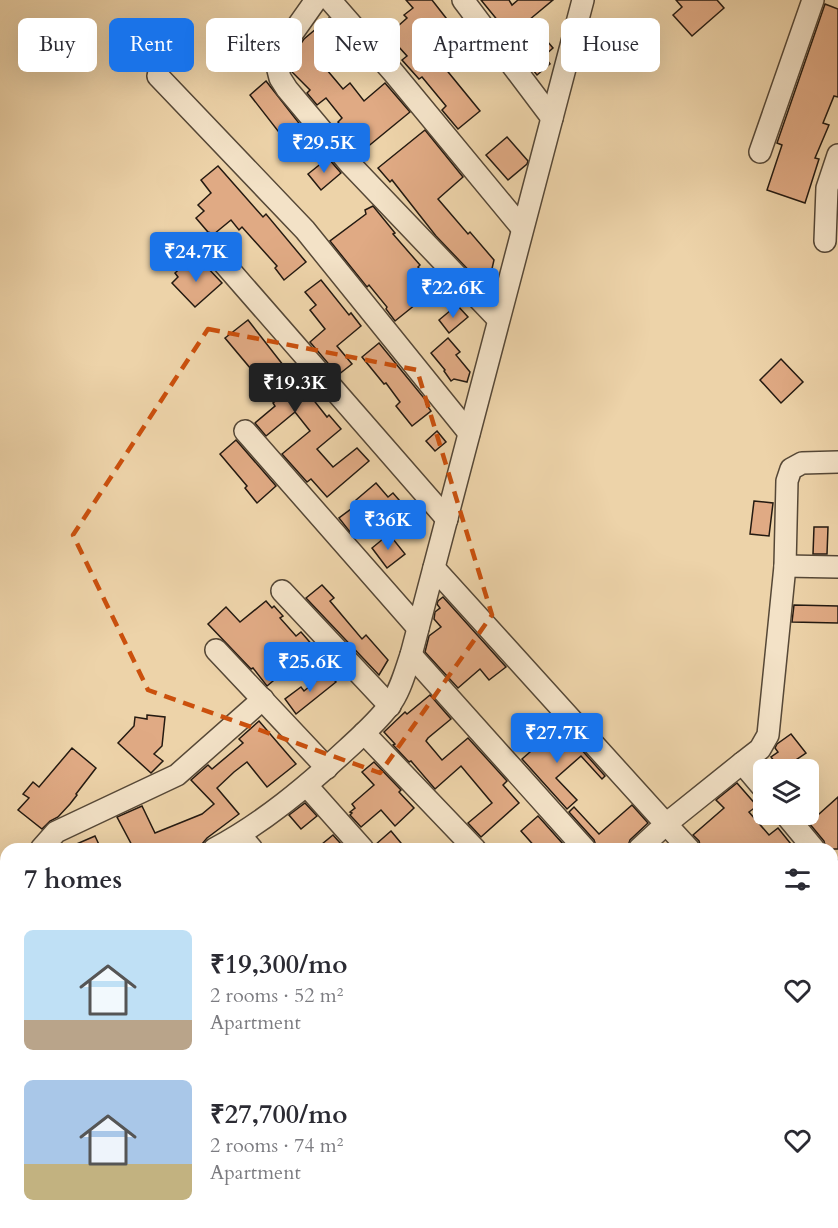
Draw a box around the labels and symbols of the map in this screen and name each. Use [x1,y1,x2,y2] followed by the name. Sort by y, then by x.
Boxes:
[275,123,373,174] pin: ₹29.5K
[147,232,245,283] pin: ₹24.7K
[404,268,502,319] pin: ₹22.6K
[246,363,344,414] pin: ₹19.3K
[352,500,424,551] pin: ₹36K
[261,642,359,693] pin: ₹25.6K
[508,713,606,764] pin: ₹27.7K

